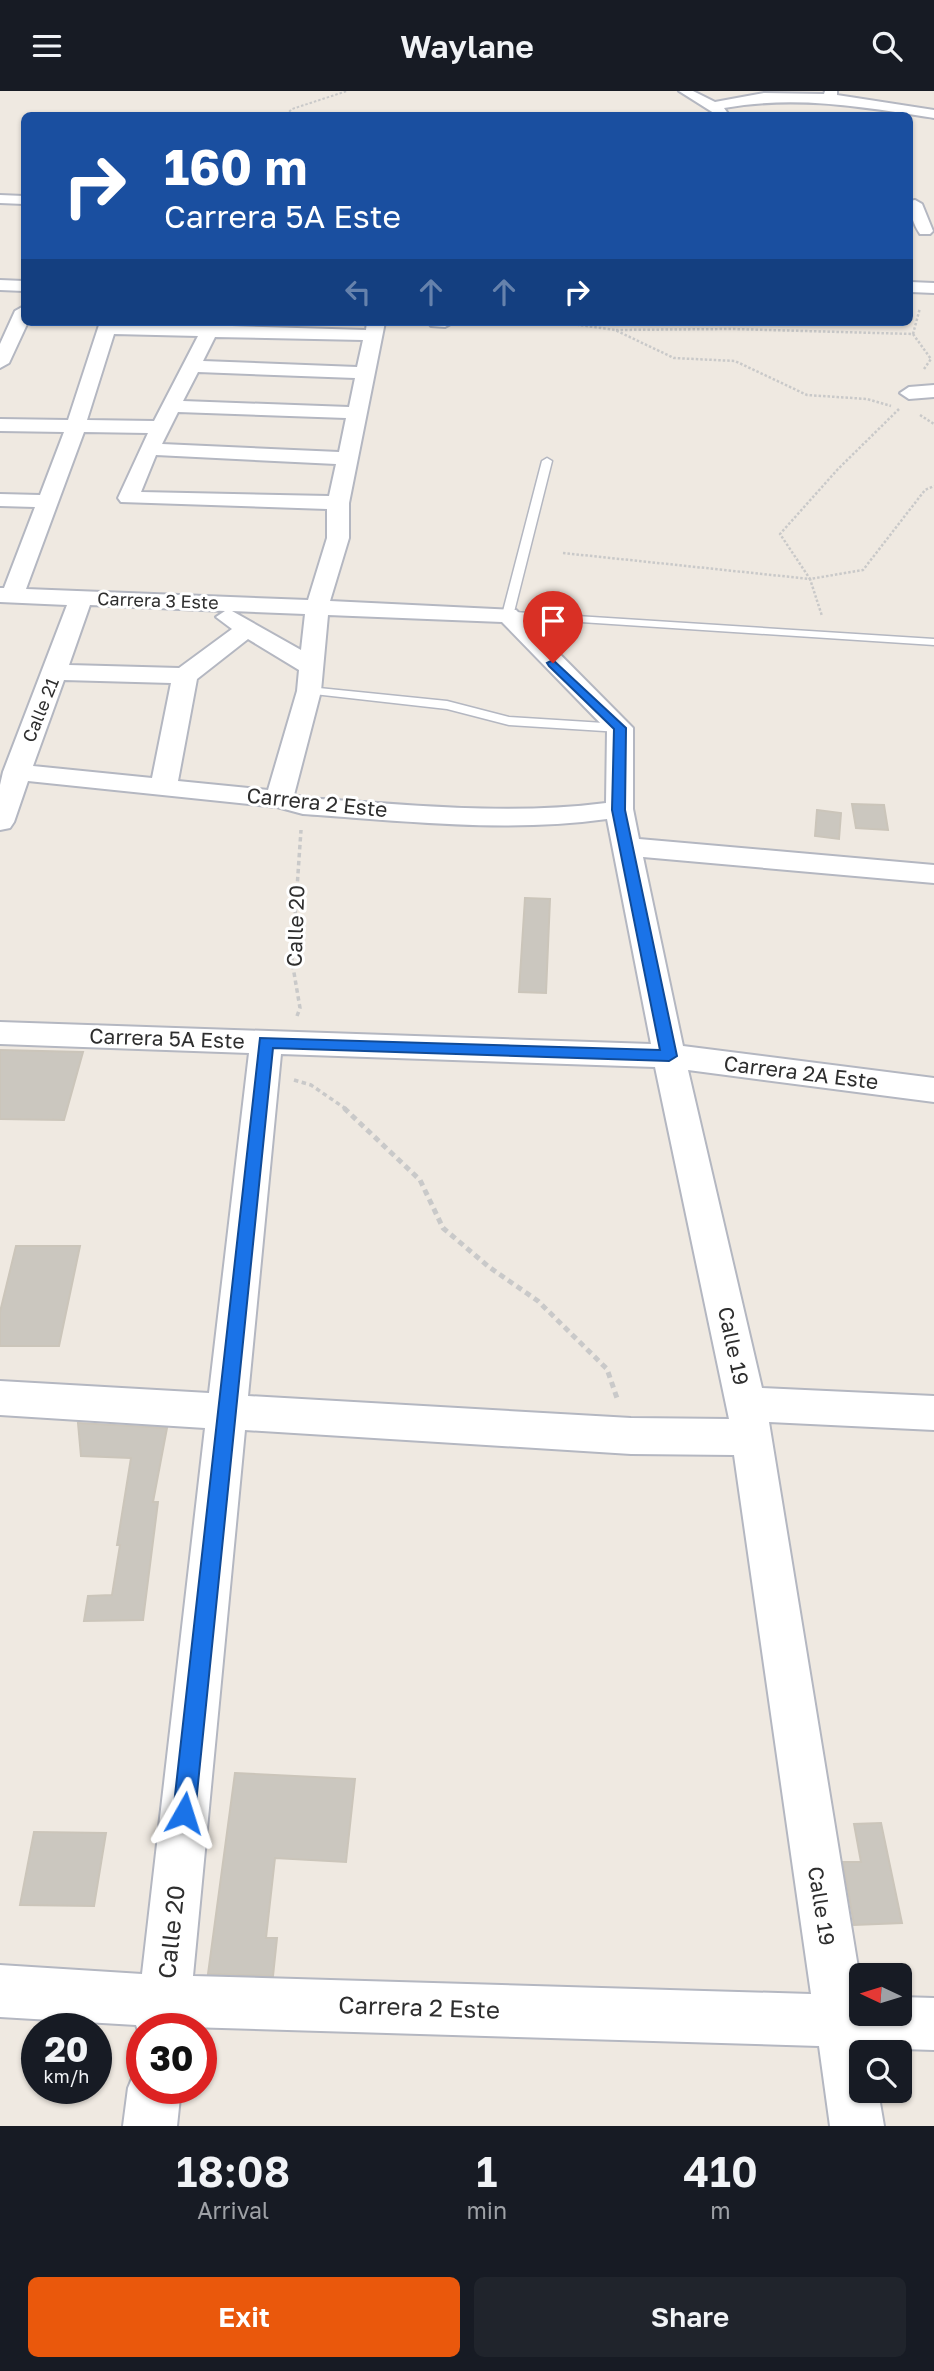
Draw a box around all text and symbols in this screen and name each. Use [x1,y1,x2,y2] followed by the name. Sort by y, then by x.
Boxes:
[28,27,66,65] icon: menu
[400,27,534,65] text: Waylane
[868,27,906,65] icon: search
[164,137,307,196] text: 160 m
[49,140,140,231] icon: right
[164,197,401,235] text: Carrera 5A Este
[339,273,377,311] icon: left
[412,273,450,311] icon: ahead
[485,273,523,311] icon: ahead
[558,273,596,311] icon: right
[97,587,219,613] street label: Carrera 3 Este
[523,591,583,663] pin
[534,602,572,640] icon: arrive
[17,674,63,745] street label: Calle 21
[245,782,389,822] street label: Carrera 2 Este
[281,885,309,967] street label: Calle 20
[89,1022,245,1054] street label: Carrera 5A Este
[722,1050,880,1094] street label: Carrera 2A Este
[713,1304,755,1387] street label: Calle 19
[147,1776,221,1850] position arrow
[803,1864,841,1947] street label: Calle 19
[151,1884,190,1980] street label: Calle 20
[849,1963,912,2027] north arrow
[849,1963,912,2103] map controls
[338,1989,500,2024] street label: Carrera 2 Este
[126,2013,217,2104] speed limit sign: 30
[44,2028,89,2070] text: 20
[849,2040,912,2103] button: search
[44,2065,89,2087] text: km/h
[176,2146,290,2196] text: 18:08
[476,2146,497,2196] text: 1
[683,2146,758,2196] text: 410
[197,2196,269,2224] text: Arrival
[466,2196,507,2224] text: min
[710,2196,731,2224] text: m
[28,2277,460,2357] button: Exit
[474,2277,906,2357] button: Share

